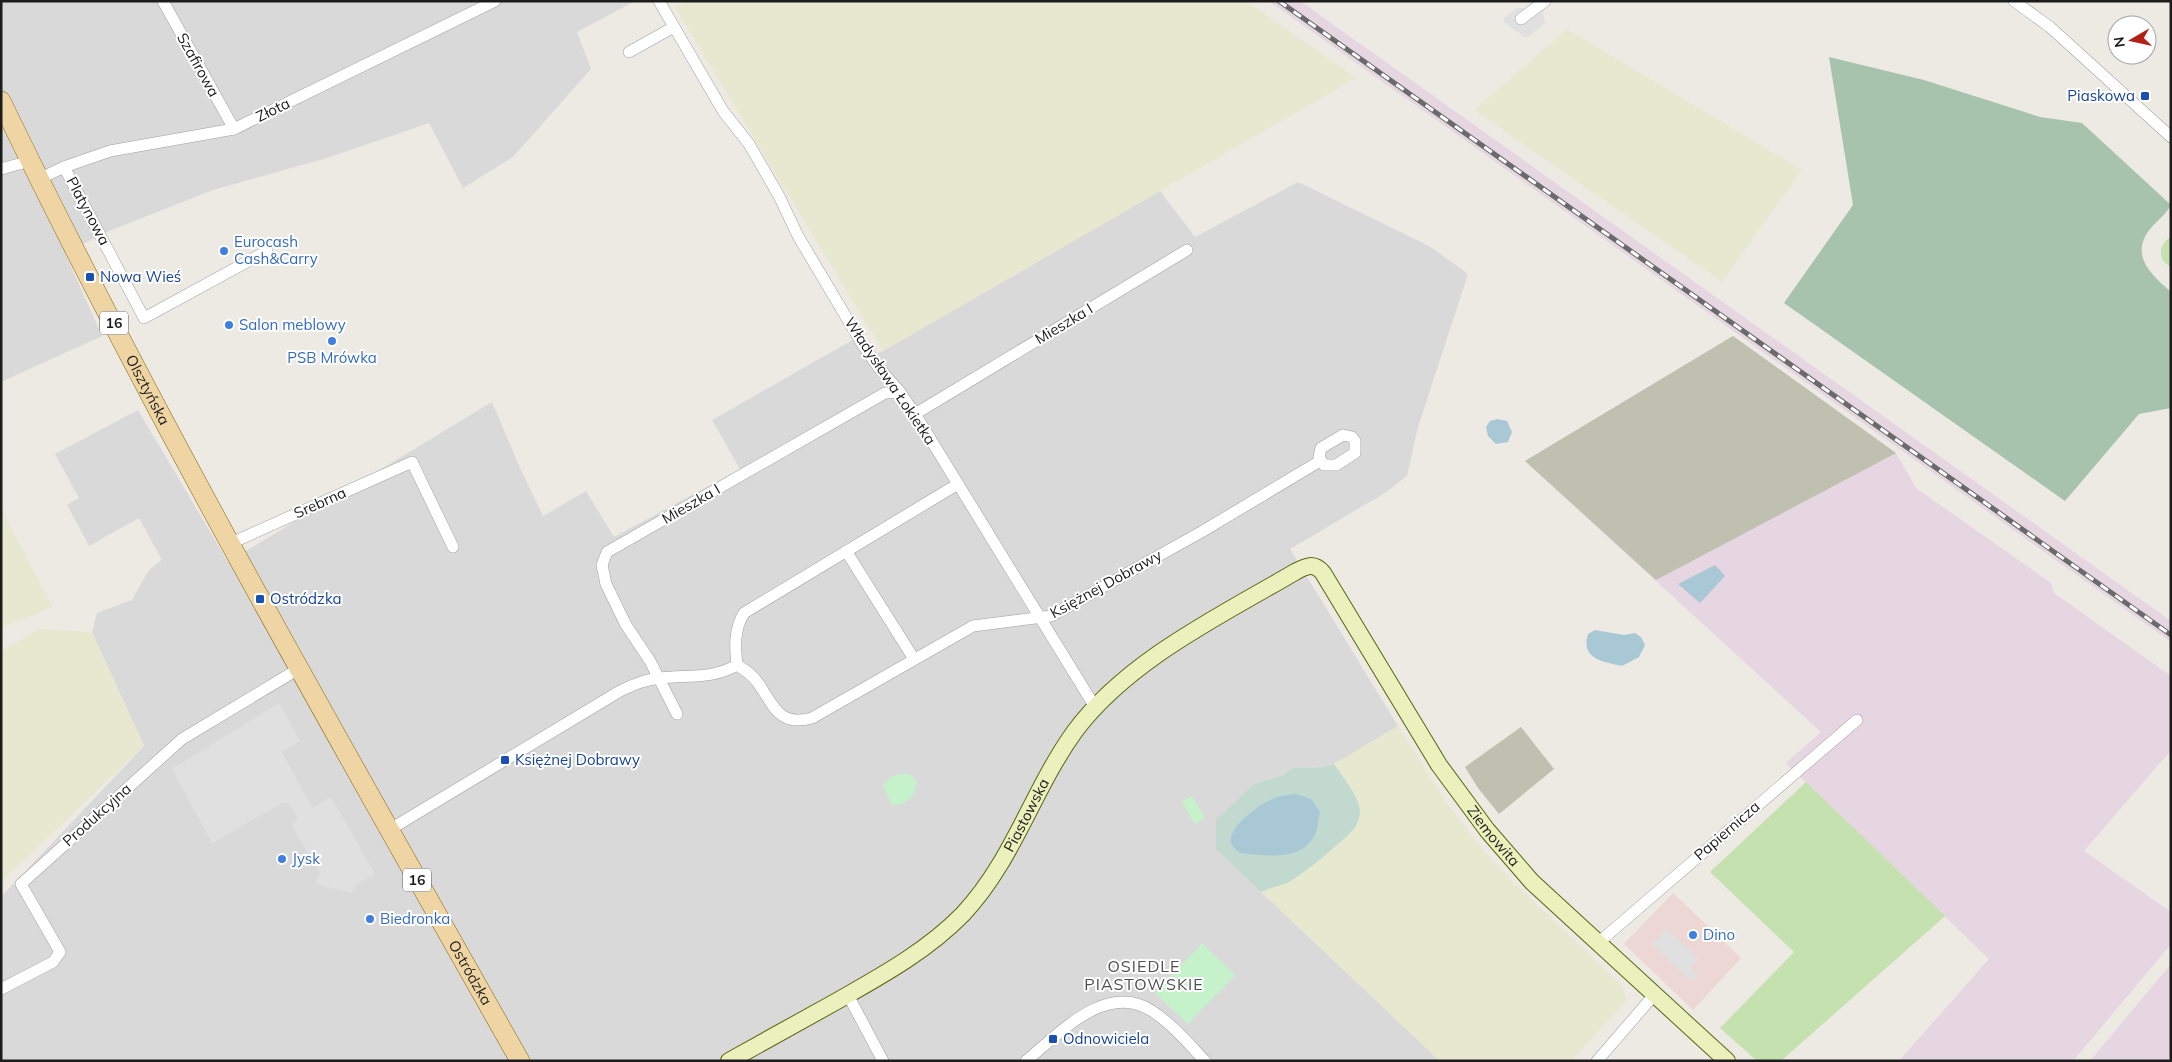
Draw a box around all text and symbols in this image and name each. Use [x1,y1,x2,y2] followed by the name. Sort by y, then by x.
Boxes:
[2107,15,2157,65] north arrow
[173,29,224,100] street label: Szafirowa
[2109,35,2129,49] text: N
[2067,86,2135,105] place label: Piaskowa
[2139,90,2151,102] marker: Piaskowa
[253,93,293,126] street label: Złota
[62,173,114,248] street label: Platynowa
[234,232,318,268] place label: Eurocash Cash&Carry
[218,245,230,257] marker: Eurocash Cash&Carry
[100,267,181,286] place label: Nowa Wieś
[84,271,96,283] marker: Nowa Wieś
[1031,299,1096,348] street label: Mieszka I
[100,312,128,334] road number: 16
[841,313,940,448] street label: Władysława Łokietka
[239,315,346,334] place label: Salon meblowy
[223,319,235,331] marker: Salon meblowy
[326,335,338,347] marker: PSB Mrówka
[287,348,377,367] place label: PSB Mrówka
[122,351,174,428] street label: Olsztyńska
[658,479,723,528] street label: Mieszka I
[291,483,349,522] street label: Srebrna
[1047,545,1165,622] street label: Księżnej Dobrawy
[270,589,342,608] place label: Ostródzka
[254,593,266,605] marker: Ostródzka
[515,750,640,769] place label: Księżnej Dobrawy
[499,754,511,766] marker: Księżnej Dobrawy
[999,775,1053,855] street label: Piastowska
[59,779,135,850] street label: Produkcyjna
[1690,797,1763,864] street label: Papiernicza
[1463,802,1524,870] street label: Ziemowita
[292,849,320,868] place label: Jysk
[276,853,288,865] marker: Jysk
[403,868,431,892] road number: 16
[380,909,450,928] place label: Biedronka
[364,913,376,925] marker: Biedronka
[1703,925,1735,944] place label: Dino
[1687,929,1699,941] marker: Dino
[445,937,496,1008] street label: Ostródzka
[1084,956,1204,994] district label: OSIEDLE PIASTOWSKIE
[1063,1029,1149,1048] place label: Odnowiciela
[1047,1033,1059,1045] marker: Odnowiciela

